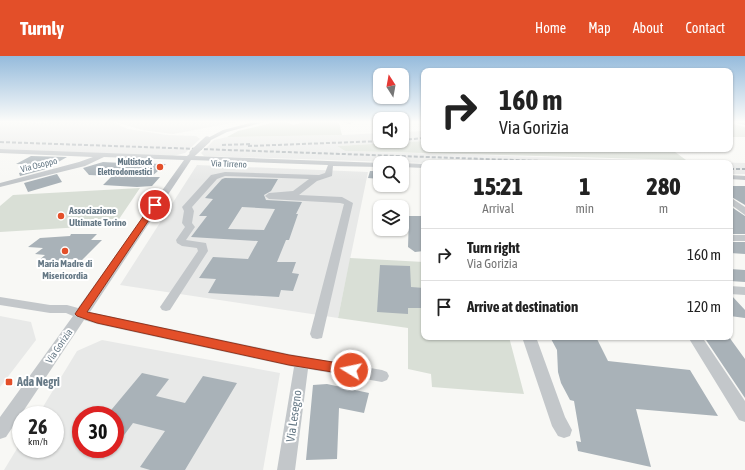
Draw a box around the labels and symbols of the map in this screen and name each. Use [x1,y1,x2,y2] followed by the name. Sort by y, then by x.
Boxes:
[373,68,409,104] north arrow
[20,156,58,174] street label: Via Osoppo
[97,157,153,177] place label: Multistock Elettrodomestici
[211,158,247,170] street label: Via Tirreno
[155,162,165,172] marker: Multistock Elettrodomestici
[138,188,172,222] pin
[68,205,127,228] place label: Associazione Ultimate Torino
[56,211,66,221] marker: Associazione Ultimate Torino
[60,246,70,256] marker: Maria Madre di Misericordia
[38,258,92,281] place label: Maria Madre di Misericordia
[44,326,75,365] street label: Via Gorizia
[330,349,372,391] position arrow
[16,375,60,389] place label: Ada Negri
[4,377,14,387] marker: Ada Negri
[283,389,305,443] street label: Via Lesegno
[72,406,124,458] speed limit sign: 30

